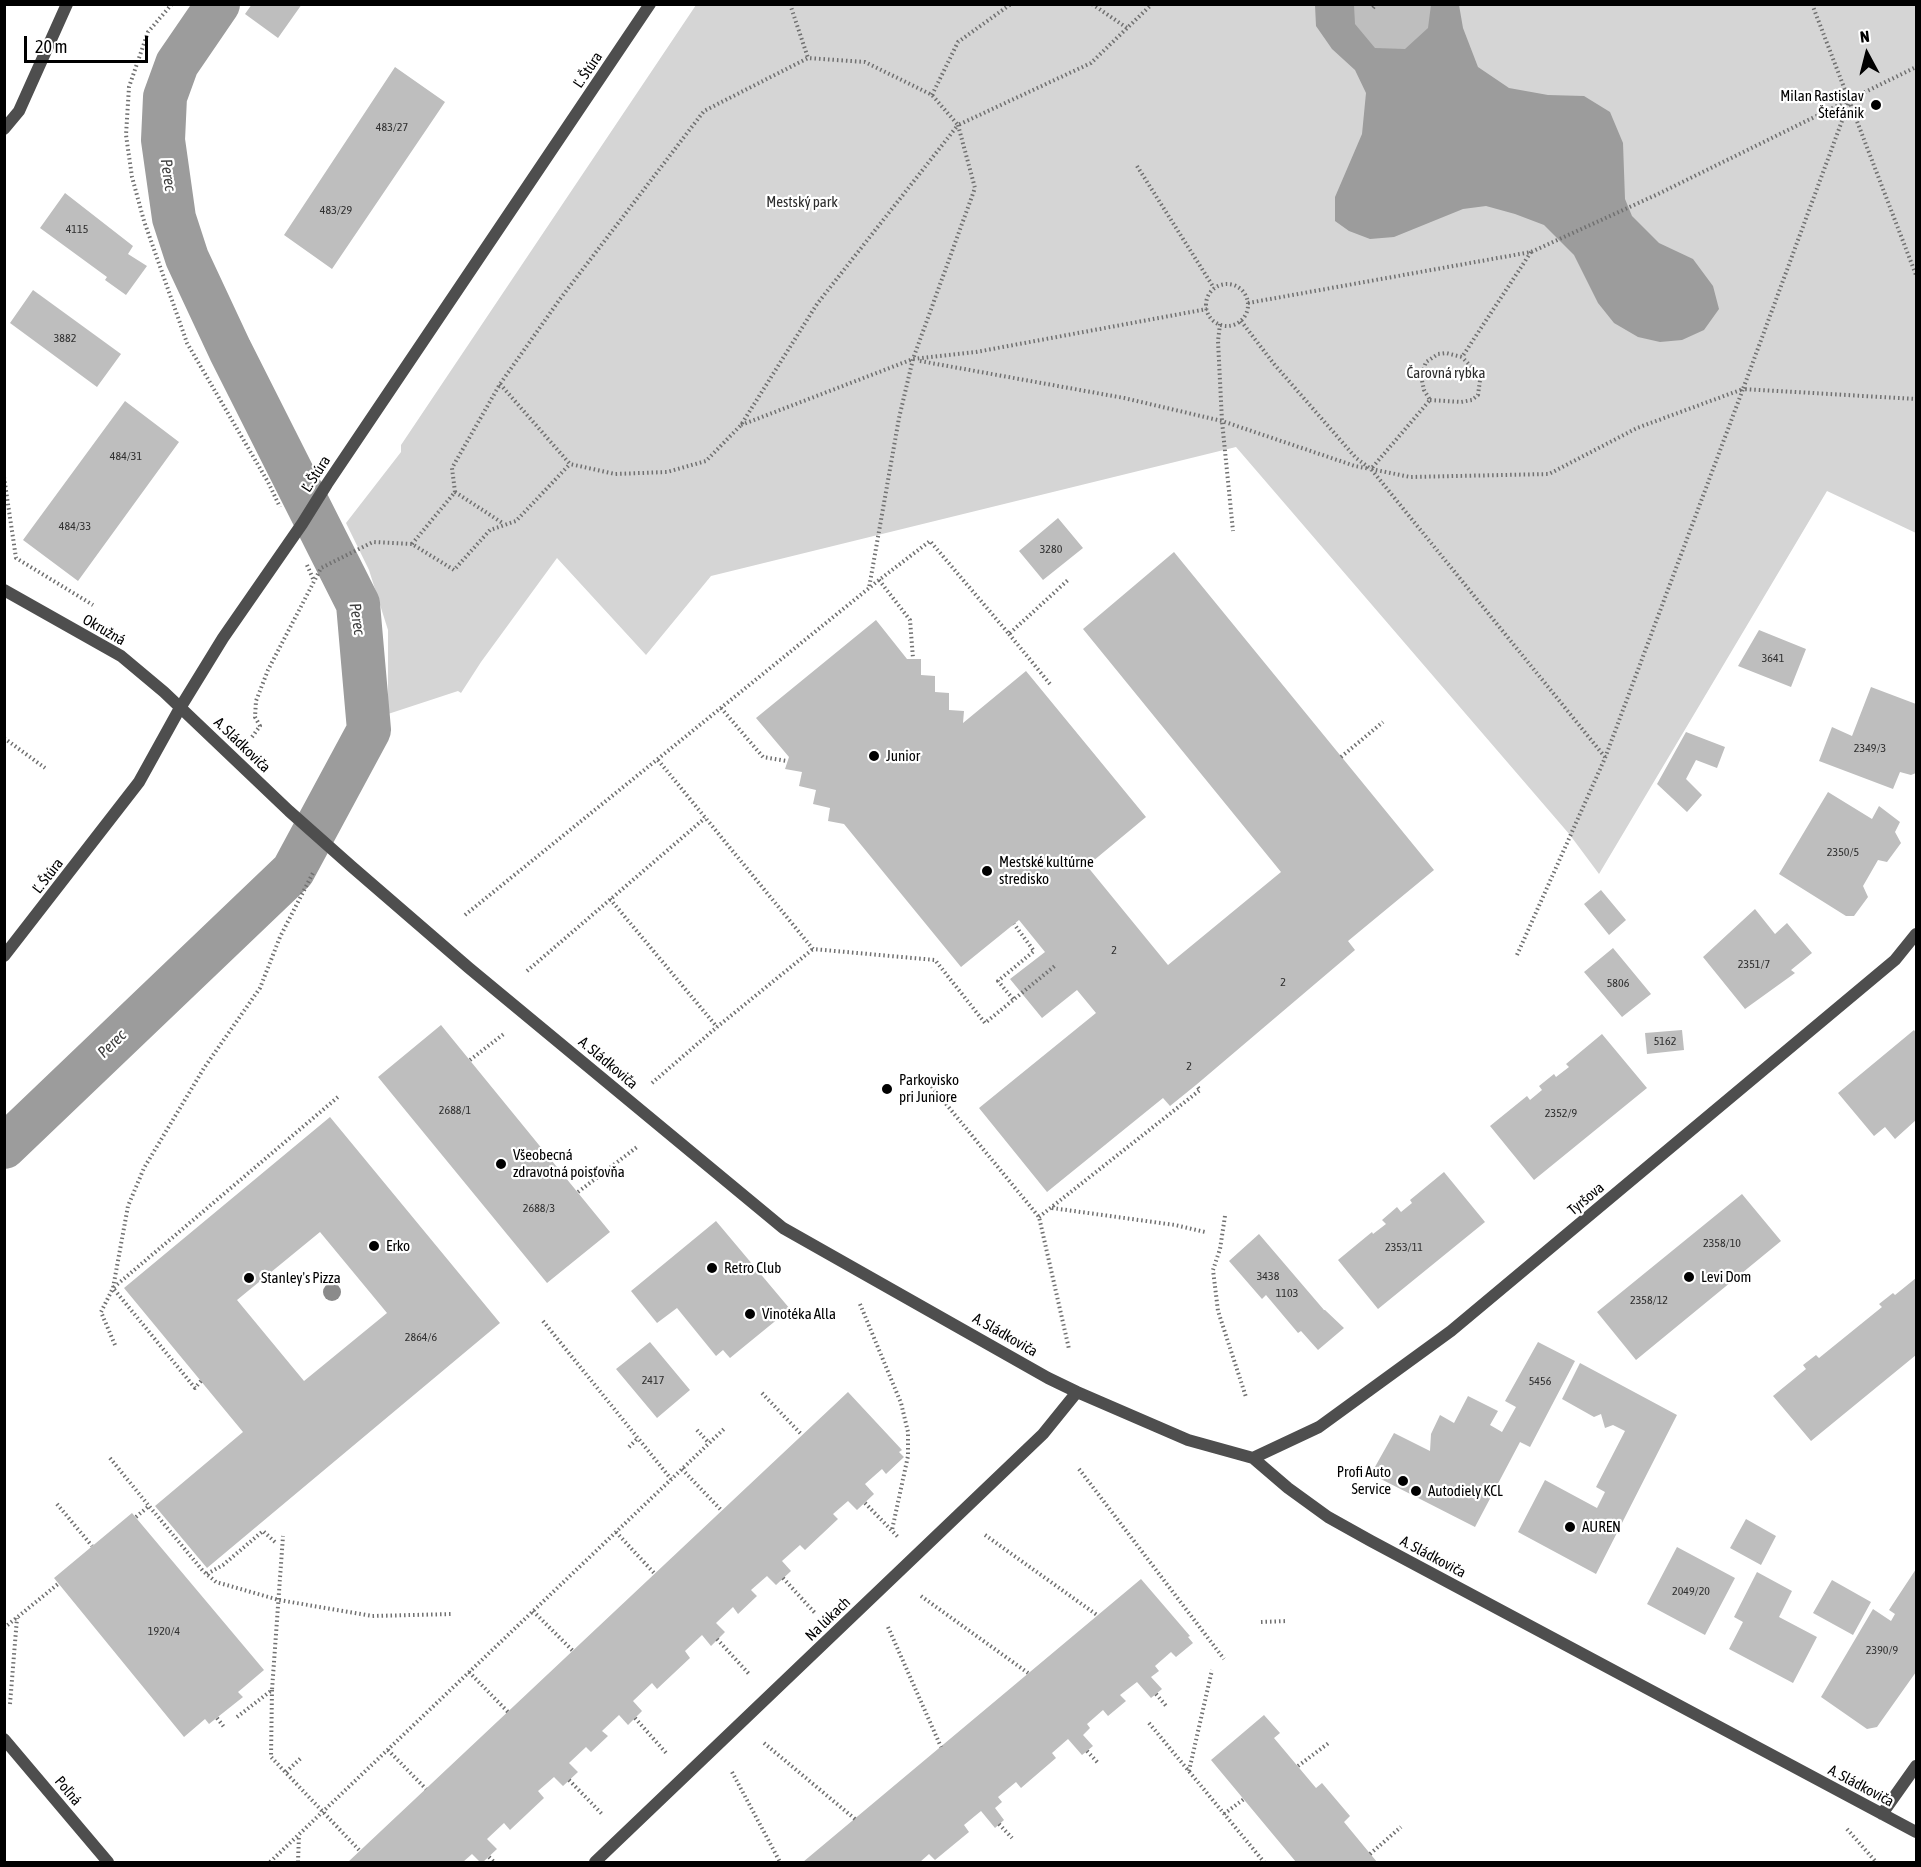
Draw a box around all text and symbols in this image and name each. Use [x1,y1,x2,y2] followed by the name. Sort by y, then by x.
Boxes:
[27,24,152,62] scale bar
[1837,24,1897,84] north arrow
[1859,27,1871,46] text: N
[35,36,67,57] text: 20 m
[569,49,607,91] street label: Ľ. Štúra
[1780,87,1864,122] place label: Milan Rastislav Štefánik
[1869,98,1883,112] marker: Milan Rastislav Štefánik
[376,120,408,134] house number: 483/27
[156,158,180,192] water label: Perec
[766,193,838,211] park label: Mestský park
[320,203,352,217] house number: 483/29
[66,222,88,236] house number: 4115
[54,331,76,345] house number: 3882
[1407,364,1485,382] park label: Čarovná rybka
[110,449,142,463] house number: 484/31
[298,453,334,495] street label: Ľ. Štúra
[59,519,91,533] house number: 484/33
[1040,542,1062,556] house number: 3280
[345,602,369,636] water label: Perec
[79,611,129,649] street label: Okružná
[1762,651,1784,665] house number: 3641
[210,714,274,776] street label: A. Sládkoviča
[1854,741,1886,755] house number: 2349/3
[886,747,920,765] place label: Junior
[867,749,881,763] marker: Junior
[1827,845,1859,859] house number: 2350/5
[999,853,1094,888] place label: Mestské kultúrne stredisko
[29,855,67,897] street label: Ľ. Štúra
[980,864,994,878] marker: Mestské kultúrne stredisko
[1111,943,1117,957] house number: 2
[1738,957,1770,971] house number: 2351/7
[1280,975,1286,989] house number: 2
[1607,976,1629,990] house number: 5806
[94,1026,130,1062] water label: Perec
[575,1033,641,1093] street label: A. Sládkoviča
[1654,1034,1676,1048] house number: 5162
[1186,1059,1192,1073] house number: 2
[899,1071,959,1106] place label: Parkovisko pri Juniore
[880,1082,894,1096] marker: Parkovisko pri Juniore
[439,1103,471,1117] house number: 2688/1
[1545,1106,1577,1120] house number: 2352/9
[513,1146,625,1181] place label: Všeobecná zdravotná poisťovňa
[494,1157,508,1171] marker: Všeobecná zdravotná poisťovňa
[1564,1179,1608,1219] street label: Tyršova
[523,1201,555,1215] house number: 2688/3
[1703,1236,1741,1250] house number: 2358/10
[386,1237,410,1255] place label: Erko
[367,1239,381,1253] marker: Erko
[1385,1240,1423,1254] house number: 2353/11
[724,1259,781,1277] place label: Retro Club
[705,1261,719,1275] marker: Retro Club
[1701,1268,1751,1286] place label: Levi Dom
[261,1269,341,1287] place label: Stanley's Pizza
[1257,1269,1279,1283] house number: 3438
[1682,1270,1696,1284] marker: Levi Dom
[242,1271,256,1285] marker: Stanley's Pizza
[1276,1286,1298,1300] house number: 1103
[1630,1293,1668,1307] house number: 2358/12
[762,1305,836,1323] place label: Vinotéka Alla
[743,1307,757,1321] marker: Vinotéka Alla
[969,1309,1041,1361] street label: A. Sládkoviča
[405,1330,437,1344] house number: 2864/6
[642,1373,664,1387] house number: 2417
[1529,1374,1551,1388] house number: 5456
[1337,1463,1391,1498] place label: Profi Auto Service
[1396,1474,1410,1488] marker: Profi Auto Service
[1428,1482,1503,1500] place label: Autodiely KCL
[1409,1484,1423,1498] marker: Autodiely KCL
[1582,1518,1621,1536] place label: AUREN
[1563,1520,1577,1534] marker: AUREN
[1397,1532,1469,1582] street label: A. Sládkoviča
[1672,1584,1710,1598] house number: 2049/20
[802,1593,854,1645] street label: Na lúkach
[148,1624,180,1638] house number: 1920/4
[1866,1643,1898,1657] house number: 2390/9
[1825,1761,1897,1811] street label: A. Sládkoviča
[51,1773,85,1809] street label: Poľná

